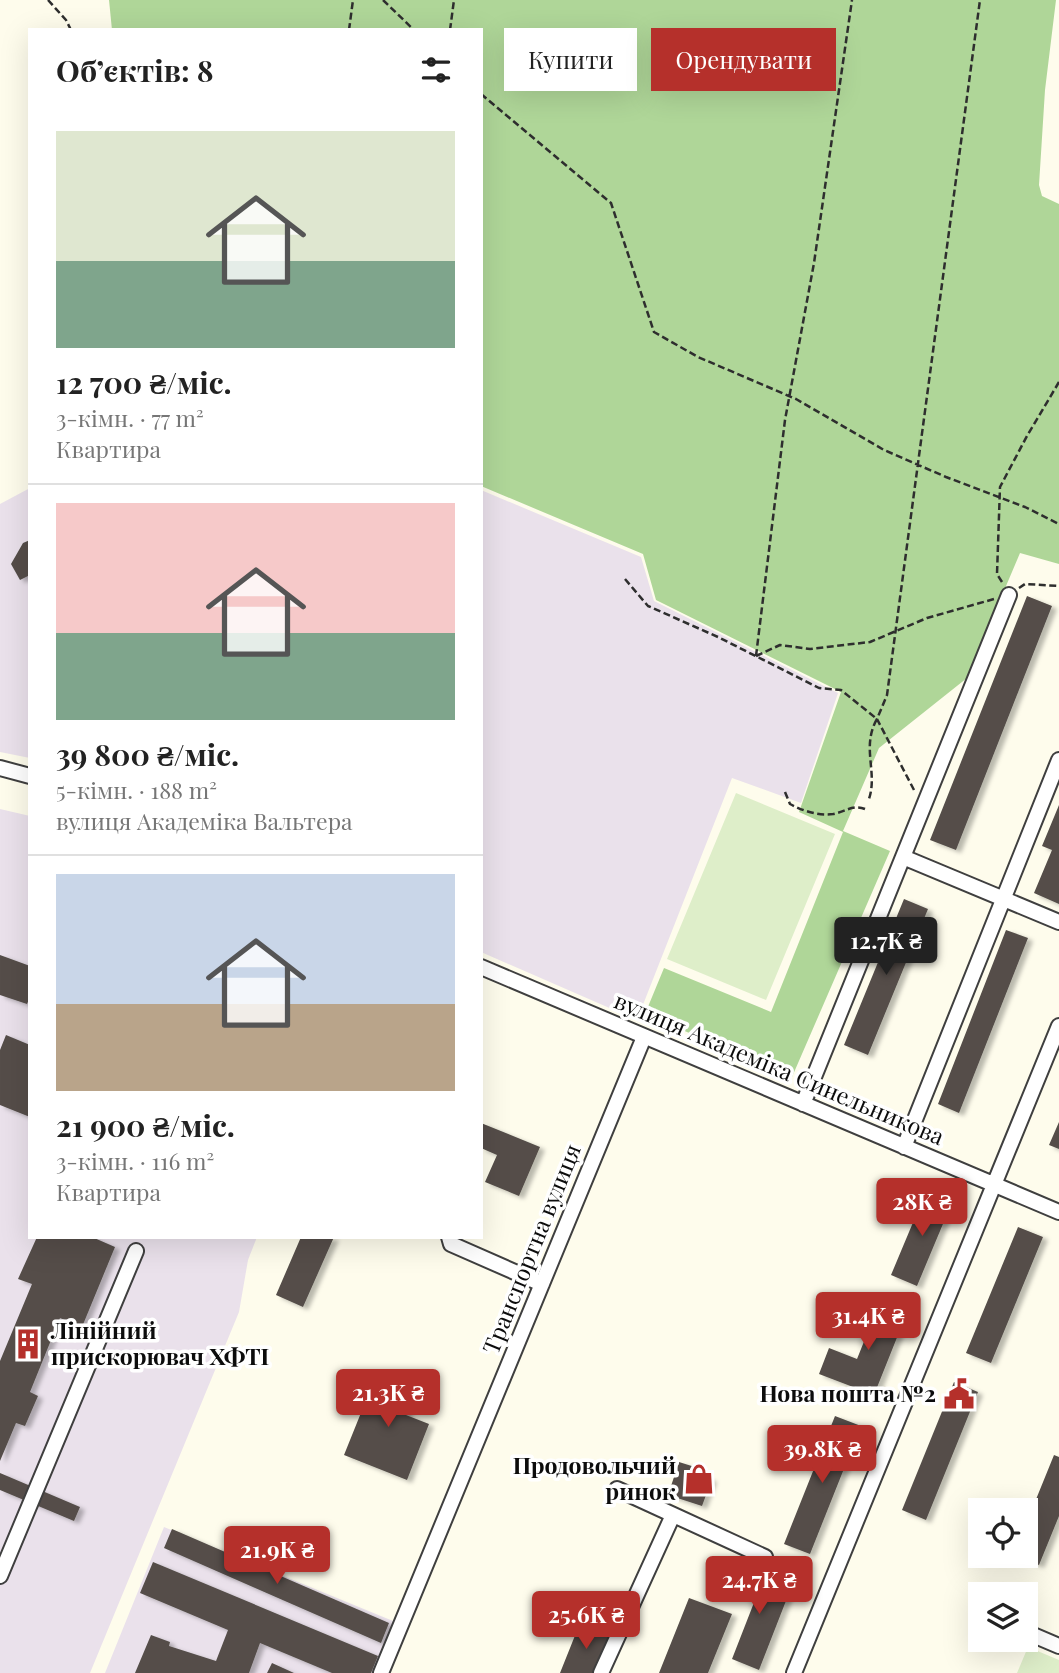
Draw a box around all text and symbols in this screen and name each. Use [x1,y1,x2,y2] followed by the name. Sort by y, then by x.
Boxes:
[504,28,637,91] chip: Купити
[651,28,836,91] chip: Орендувати
[56,50,214,90] text: Об’єктів: 8
[417,51,455,89] icon: filters
[193,177,319,303] icon: home
[56,362,232,402] text: 12 700 ₴/міс.
[56,402,204,433] text: 3-кімн. · 77 m²
[56,433,161,464] text: Квартира
[193,549,319,675] icon: home
[56,734,239,774] text: 39 800 ₴/міс.
[56,774,217,805] text: 5-кімн. · 188 m²
[56,805,353,836] text: вулиця Академіка Вальтера
[821,918,951,977] pin: 12.7K ₴
[193,920,319,1046] icon: home
[850,924,922,955] text: 12.7K ₴
[610,984,950,1152] street label: вулиця Академіка Синельникова
[56,1105,235,1145] text: 21 900 ₴/міс.
[474,1139,587,1358] street label: Транспортна вулиця
[56,1145,214,1176] text: 3-кімн. · 116 m²
[56,1176,161,1207] text: Квартира
[873,1178,971,1238] pin: 28K ₴
[892,1185,952,1216] text: 28K ₴
[803,1292,933,1352] pin: 31.4K ₴
[832,1299,904,1330] text: 31.4K ₴
[50,1314,269,1371] place label: Лінійний прискорювач ХФТІ
[11,1327,45,1361] building icon: Лінійний прискорювач ХФТІ
[323,1370,453,1429] pin: 21.3K ₴
[352,1376,424,1407] text: 21.3K ₴
[759,1377,936,1408] place label: Нова пошта №2
[942,1377,976,1411] public building icon: Нова пошта №2
[757,1426,887,1485] pin: 39.8K ₴
[783,1432,861,1463] text: 39.8K ₴
[513,1449,676,1506] place label: Продовольчий ринок
[682,1462,716,1496] shop icon: Продовольчий ринок
[968,1498,1038,1652] map controls
[968,1498,1038,1568] button: locate
[212,1526,342,1586] pin: 21.9K ₴
[240,1533,314,1564] text: 21.9K ₴
[694,1556,824,1616] pin: 24.7K ₴
[722,1563,796,1594] text: 24.7K ₴
[968,1582,1038,1652] button: layers
[521,1592,651,1651] pin: 25.6K ₴
[548,1598,624,1629] text: 25.6K ₴

